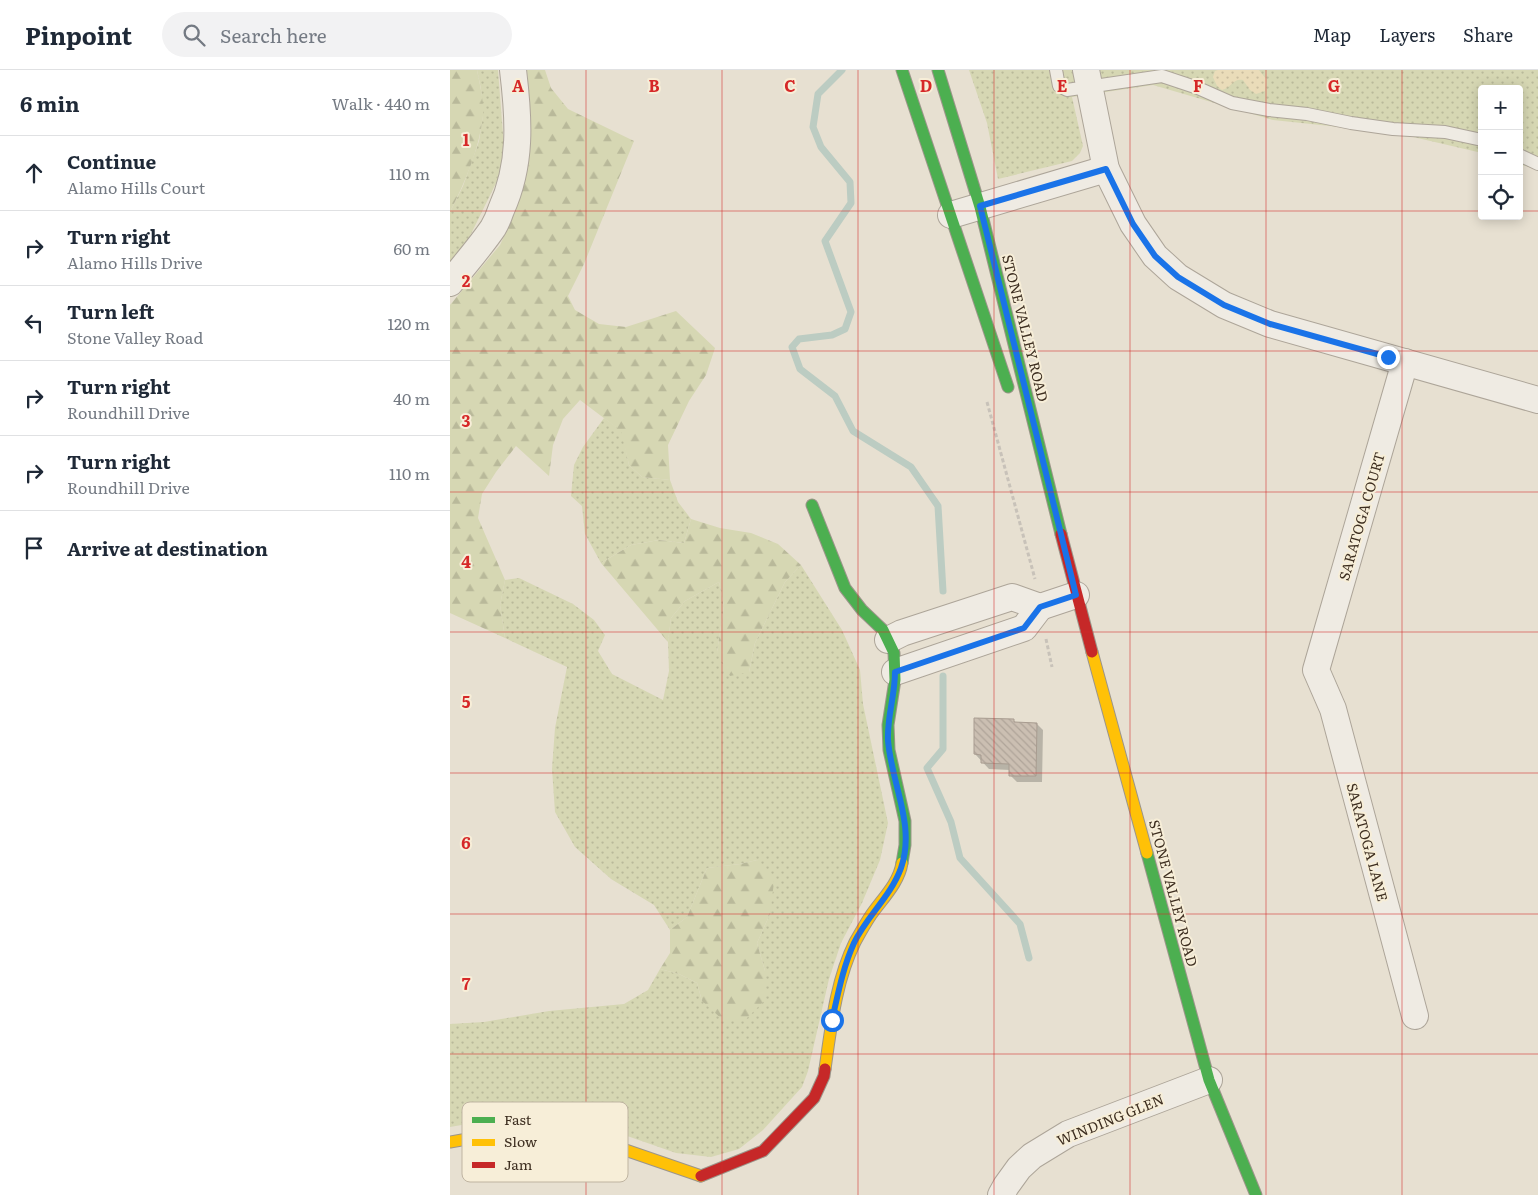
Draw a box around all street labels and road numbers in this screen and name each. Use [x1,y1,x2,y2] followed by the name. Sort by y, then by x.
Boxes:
[998,252,1054,404] street label: STONE VALLEY ROAD
[1333,449,1389,583] street label: SARATOGA COURT
[1343,781,1393,903] street label: SARATOGA LANE
[1145,817,1203,969] street label: STONE VALLEY ROAD
[1053,1088,1167,1150] street label: WINDING GLEN

